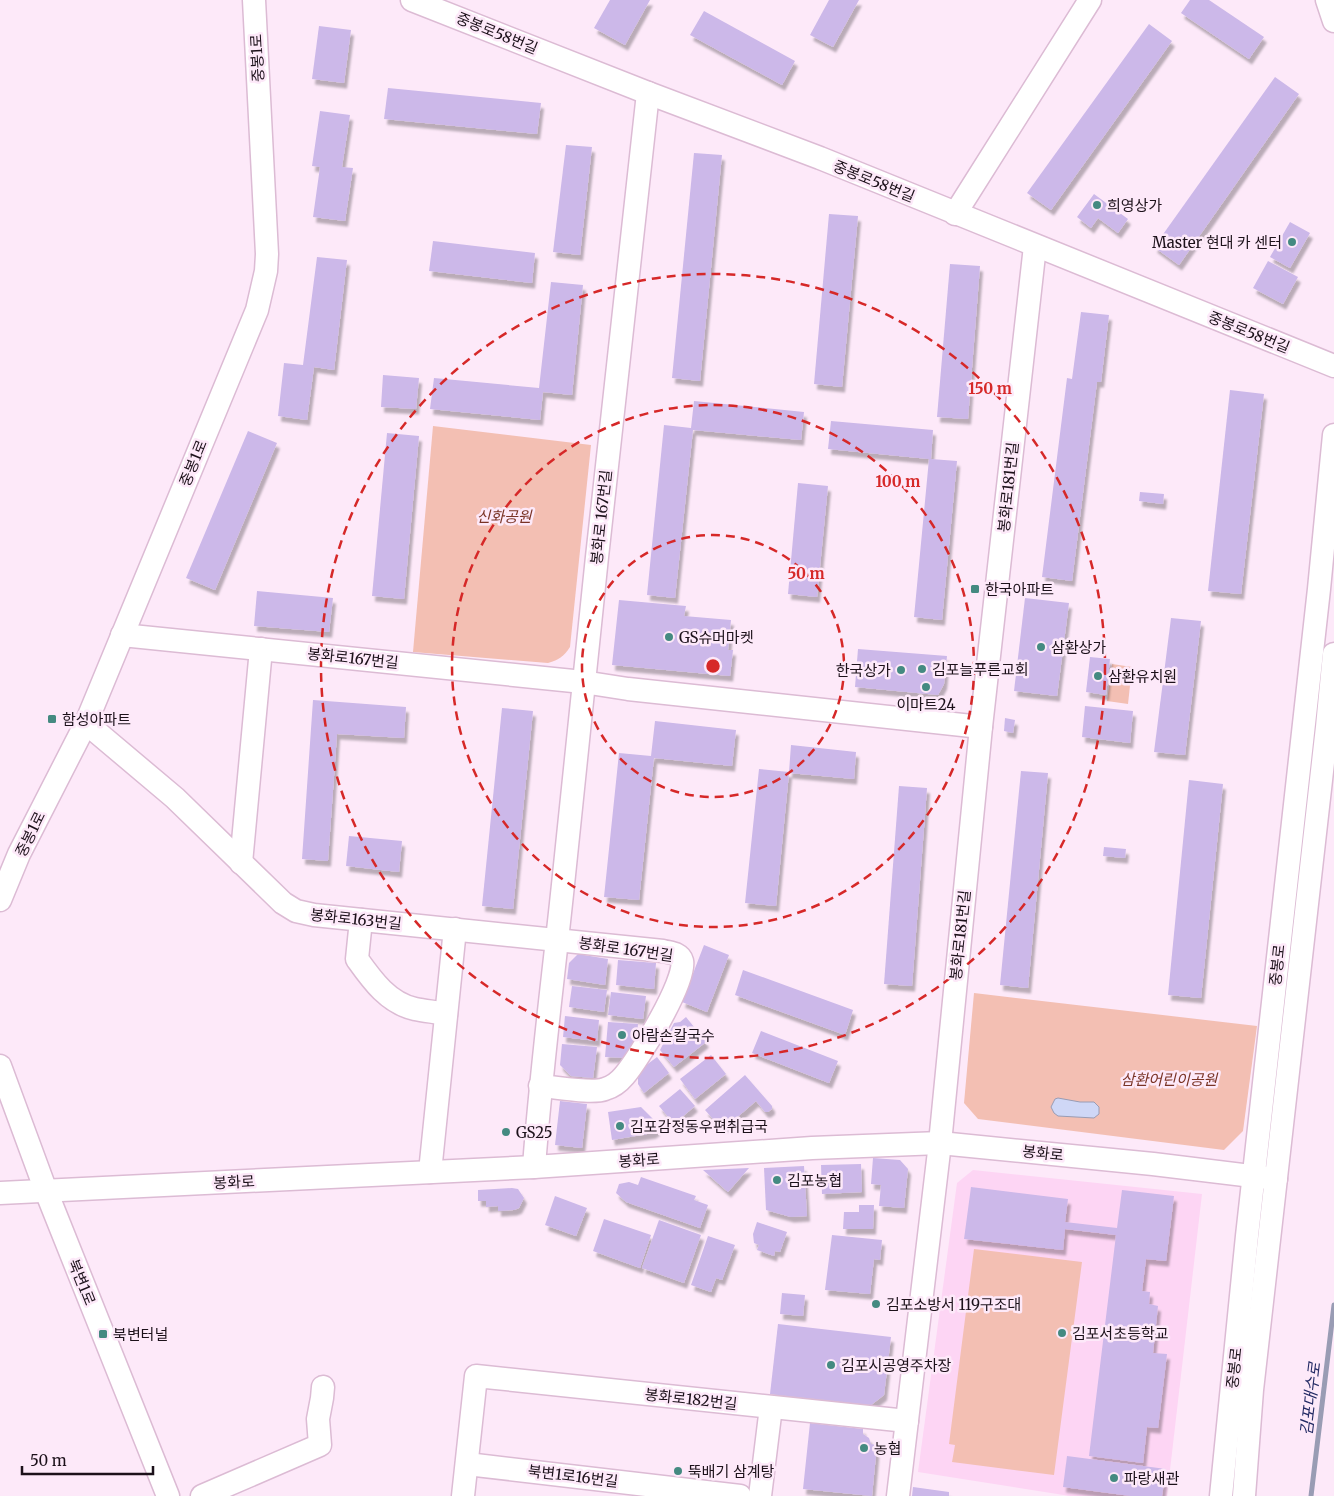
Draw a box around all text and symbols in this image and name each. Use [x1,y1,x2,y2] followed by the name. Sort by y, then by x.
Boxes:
[453,8,541,58] street label: 중봉로58번길
[246,33,268,83] street label: 중봉1로
[830,156,918,206] street label: 중봉로58번길
[1107,196,1162,215] place label: 희영상가
[1091,199,1103,211] marker: 희영상가
[1152,233,1282,252] place label: Master 현대 카 센터
[1286,236,1298,248] marker: Master 현대 카 센터
[1205,307,1293,357] street label: 중봉로58번길
[968,379,1012,398] text: 150 m
[175,437,211,489] street label: 중봉1로
[994,441,1022,533] street label: 봉화로181번길
[587,469,615,565] street label: 봉화로 167번길
[876,472,920,491] text: 100 m
[476,507,533,526] park label: 신화공원
[787,564,825,583] text: 50 m
[985,580,1054,599] place label: 한국아파트
[969,583,981,595] marker: 한국아파트
[679,628,754,647] place label: GS슈머마켓
[663,631,675,643] marker: GS슈머마켓
[1051,638,1106,657] place label: 삼환상가
[1035,641,1047,653] marker: 삼환상가
[306,644,400,672] street label: 봉화로167번길
[704,657,722,675] centre of rings
[932,660,1029,679] place label: 김포늘푸른교회
[836,661,891,680] place label: 한국상가
[916,663,928,675] marker: 김포늘푸른교회
[895,664,907,676] marker: 한국상가
[1108,667,1177,686] place label: 삼환유치원
[1092,670,1104,682] marker: 삼환유치원
[920,681,932,693] marker: 이마트24
[896,695,956,714] place label: 이마트24
[62,710,131,729] place label: 함성아파트
[46,713,58,725] marker: 함성아파트
[11,808,49,860] street label: 중봉1로
[946,889,974,981] street label: 봉화로181번길
[309,905,403,933] street label: 봉화로163번길
[578,933,674,965] street label: 봉화로 167번길
[1265,943,1289,987] street label: 중봉로
[632,1026,715,1045] place label: 아람손칼국수
[616,1029,628,1041] marker: 아람손칼국수
[1121,1070,1218,1089] park label: 삼환어린이공원
[630,1117,768,1136] place label: 김포감정동우편취급국
[614,1120,626,1132] marker: 김포감정동우편취급국
[516,1123,552,1142] place label: GS25
[500,1126,512,1138] marker: GS25
[1021,1141,1065,1165] street label: 봉화로
[618,1149,660,1171] street label: 봉화로
[213,1171,255,1193] street label: 봉화로
[787,1171,842,1190] place label: 김포농협
[771,1174,783,1186] marker: 김포농협
[64,1256,100,1308] street label: 북변1로
[886,1295,1021,1314] place label: 김포소방서 119구조대
[870,1298,882,1310] marker: 김포소방서 119구조대
[1072,1324,1169,1343] place label: 김포서초등학교
[113,1325,168,1344] place label: 북변터널
[1056,1327,1068,1339] marker: 김포서초등학교
[97,1328,109,1340] marker: 북변터널
[1222,1346,1246,1390] street label: 중봉로
[841,1356,952,1375] place label: 김포시공영주차장
[825,1359,837,1371] marker: 김포시공영주차장
[1296,1360,1325,1437] water label: 김포대수로
[644,1385,738,1413] street label: 봉화로182번길
[874,1439,902,1458] place label: 농협
[858,1442,870,1454] marker: 농협
[22,1444,154,1476] scale bar
[30,1451,67,1470] text: 50 m
[527,1461,619,1491] street label: 북변1로16번길
[688,1462,775,1481] place label: 뚝배기 삼계탕
[672,1465,684,1477] marker: 뚝배기 삼계탕
[1124,1469,1179,1488] place label: 파랑새관
[1108,1472,1120,1484] marker: 파랑새관

